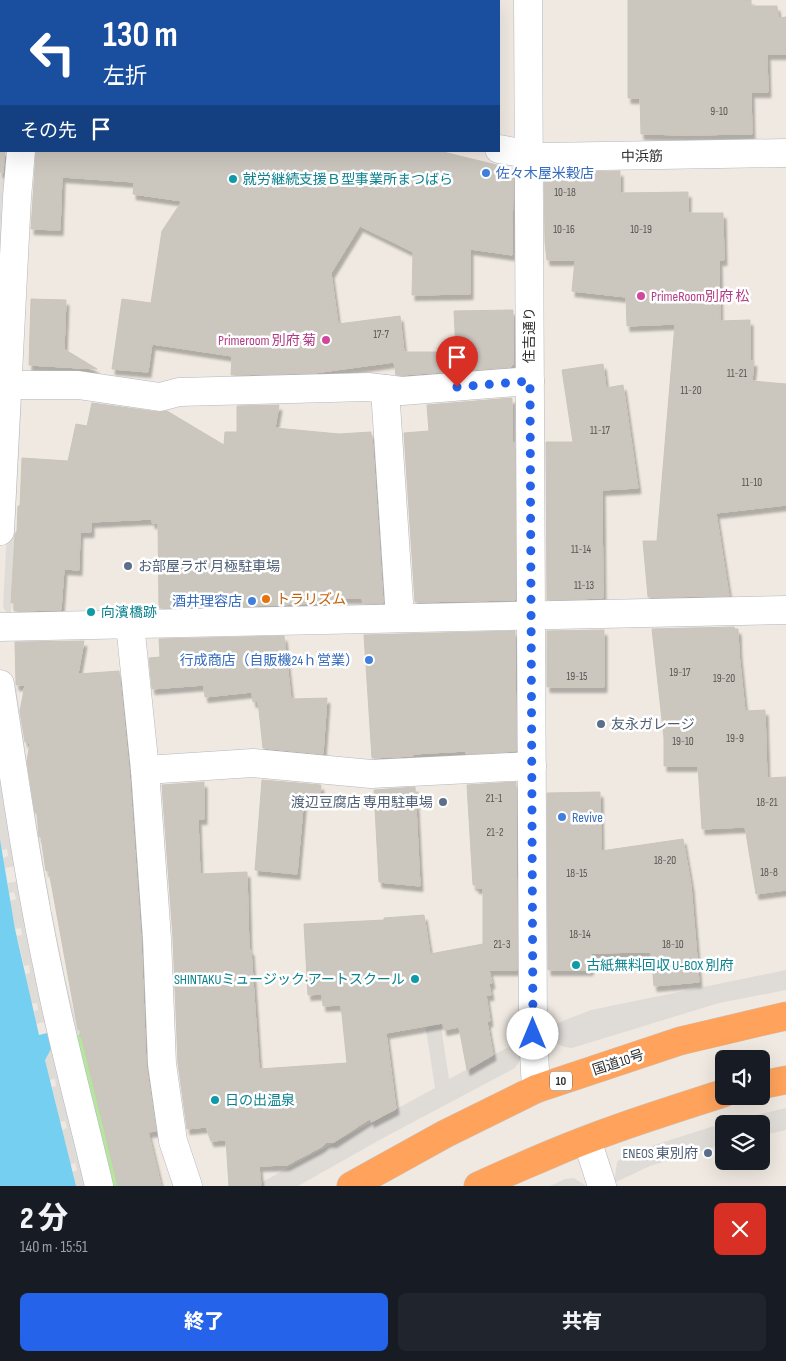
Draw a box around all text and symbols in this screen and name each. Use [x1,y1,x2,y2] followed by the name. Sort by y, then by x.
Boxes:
[103,14,178,57] text: 130 m
[20,20,85,85] icon: left
[103,63,147,90] text: 左折
[710,105,728,118] house number: 9-10
[87,115,115,143] icon: arrive
[20,120,77,143] text: その先
[621,148,663,165] street label: 中浜筋
[496,165,594,182] place label: 佐々木屋米穀店
[480,167,492,179] marker: 佐々木屋米穀店
[243,171,453,188] place label: 就労継続支援Ｂ型事業所まつばら
[227,173,239,185] marker: 就労継続支援Ｂ型事業所まつばら
[554,186,576,199] house number: 10-18
[553,223,575,236] house number: 10-16
[630,223,652,236] house number: 10-19
[651,288,749,305] place label: PrimeRoom別府 松
[635,290,647,302] marker: PrimeRoom別府 松
[521,307,538,363] street label: 住吉通り
[373,328,389,341] house number: 17-7
[218,332,316,349] place label: Primeroom 別府 菊
[320,334,332,346] marker: Primeroom 別府 菊
[436,336,478,387] pin
[443,343,471,371] icon: arrive
[727,367,747,380] house number: 11-21
[680,384,702,397] house number: 11-20
[590,424,611,437] house number: 11-17
[742,476,762,489] house number: 11-10
[571,543,591,556] house number: 11-14
[138,558,280,575] place label: お部屋ラボ 月極駐車場
[122,560,134,572] marker: お部屋ラボ 月極駐車場
[574,579,594,592] house number: 11-13
[276,591,346,608] place label: トラリズム
[172,593,242,610] place label: 酒井理容店
[260,593,272,605] marker: トラリズム
[246,595,258,607] marker: 酒井理容店
[101,604,157,621] place label: 向濱橋跡
[85,606,97,618] marker: 向濱橋跡
[179,652,359,669] place label: 行成商店（自販機24ｈ営業）
[363,654,375,666] marker: 行成商店（自販機24ｈ営業）
[670,666,691,679] house number: 19-17
[566,670,588,683] house number: 19-15
[713,672,735,685] house number: 19-20
[611,716,695,733] place label: 友永ガレージ
[595,718,607,730] marker: 友永ガレージ
[726,732,744,745] house number: 19-9
[672,735,694,748] house number: 19-10
[486,792,502,805] house number: 21-1
[291,794,433,811] place label: 渡辺豆腐店 専用駐車場
[437,796,449,808] marker: 渡辺豆腐店 専用駐車場
[756,796,778,809] house number: 18-21
[572,809,603,826] place label: Revive
[556,811,568,823] marker: Revive
[487,826,504,839] house number: 21-2
[654,854,676,867] house number: 18-20
[760,866,778,879] house number: 18-8
[567,867,587,880] house number: 18-15
[569,928,591,941] house number: 18-14
[493,938,511,951] house number: 21-3
[662,938,684,951] house number: 18-10
[586,957,733,974] place label: 古紙無料回収 U-BOX 別府
[570,959,582,971] marker: 古紙無料回収 U-BOX 別府
[174,971,405,988] place label: SHINTAKUミュージック·アートスクール
[409,973,421,985] marker: SHINTAKUミュージック·アートスクール
[506,1007,558,1059] position arrow
[590,1046,646,1079] street label: 国道10号
[715,1050,770,1170] map controls
[715,1050,770,1105] button: sound
[550,1072,572,1090] road number: 10
[225,1092,295,1109] place label: 日の出温泉
[209,1094,221,1106] marker: 日の出温泉
[715,1115,770,1170] button: layers
[622,1145,698,1162] place label: ENEOS 東別府
[702,1147,714,1159] marker: ENEOS 東別府
[20,1201,68,1237] text: 2 分
[714,1203,766,1255] button: close
[20,1238,88,1257] text: 140 m · 15:51
[20,1293,388,1351] button: 終了
[398,1293,766,1351] button: 共有

